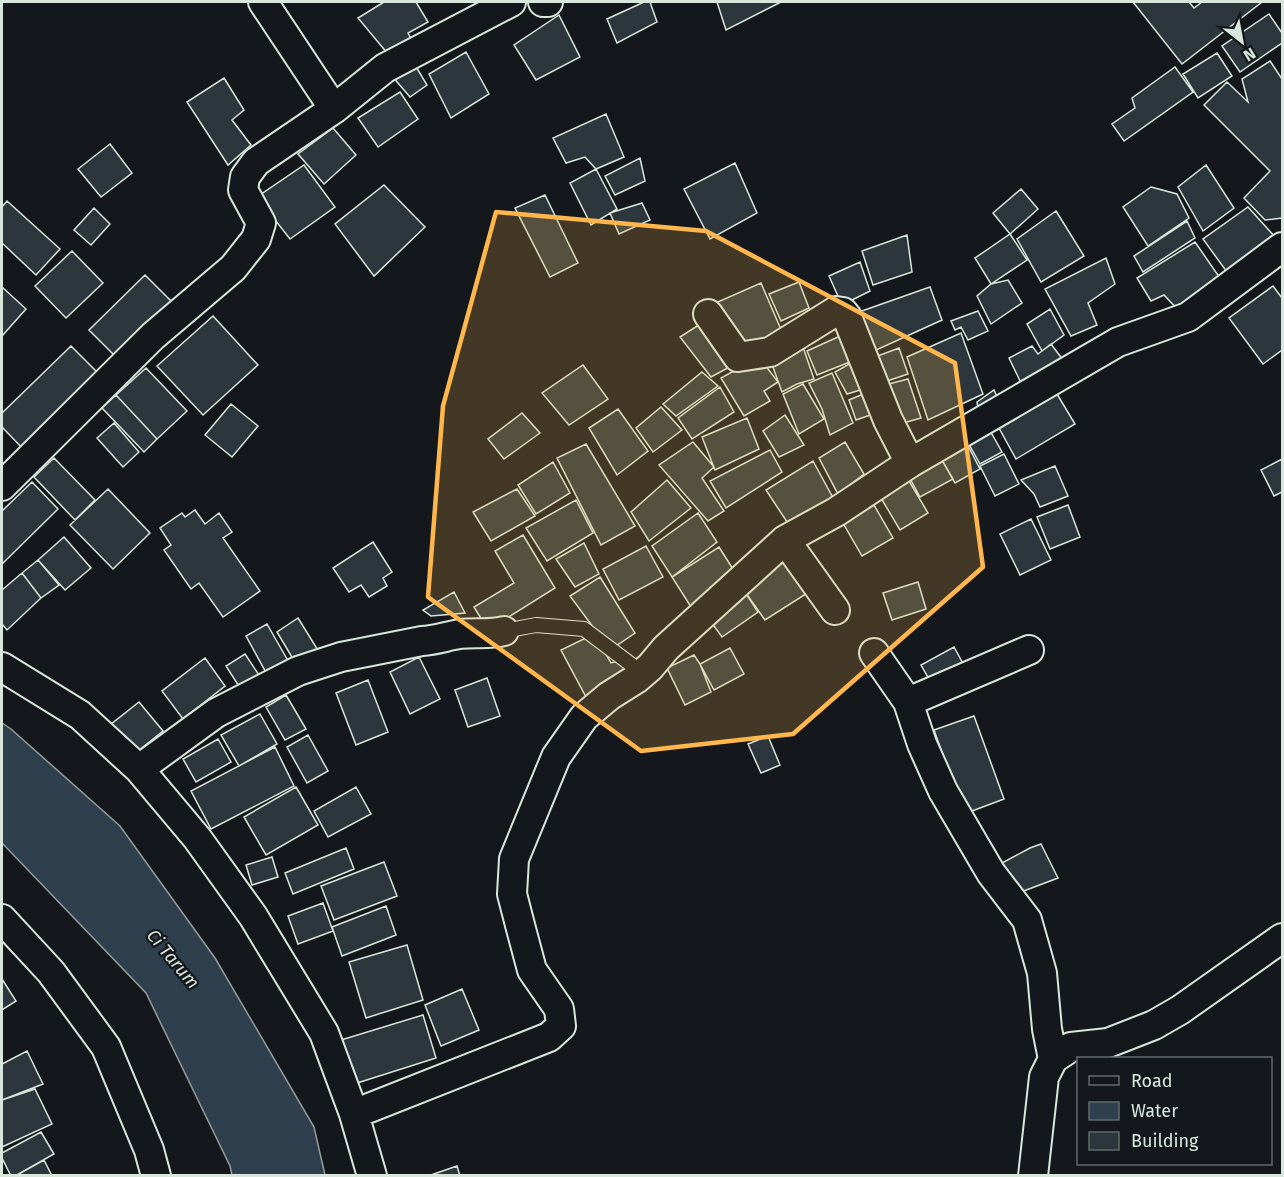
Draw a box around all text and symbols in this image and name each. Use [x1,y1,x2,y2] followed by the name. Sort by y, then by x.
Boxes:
[1212,12,1272,72] north arrow
[1240,44,1259,65] text: N
[142,925,204,993] water label: Ci Tarum
[1077,1057,1272,1165] legend
[1131,1070,1173,1092] text: Road
[1131,1100,1178,1122] text: Water
[1131,1130,1199,1152] text: Building

